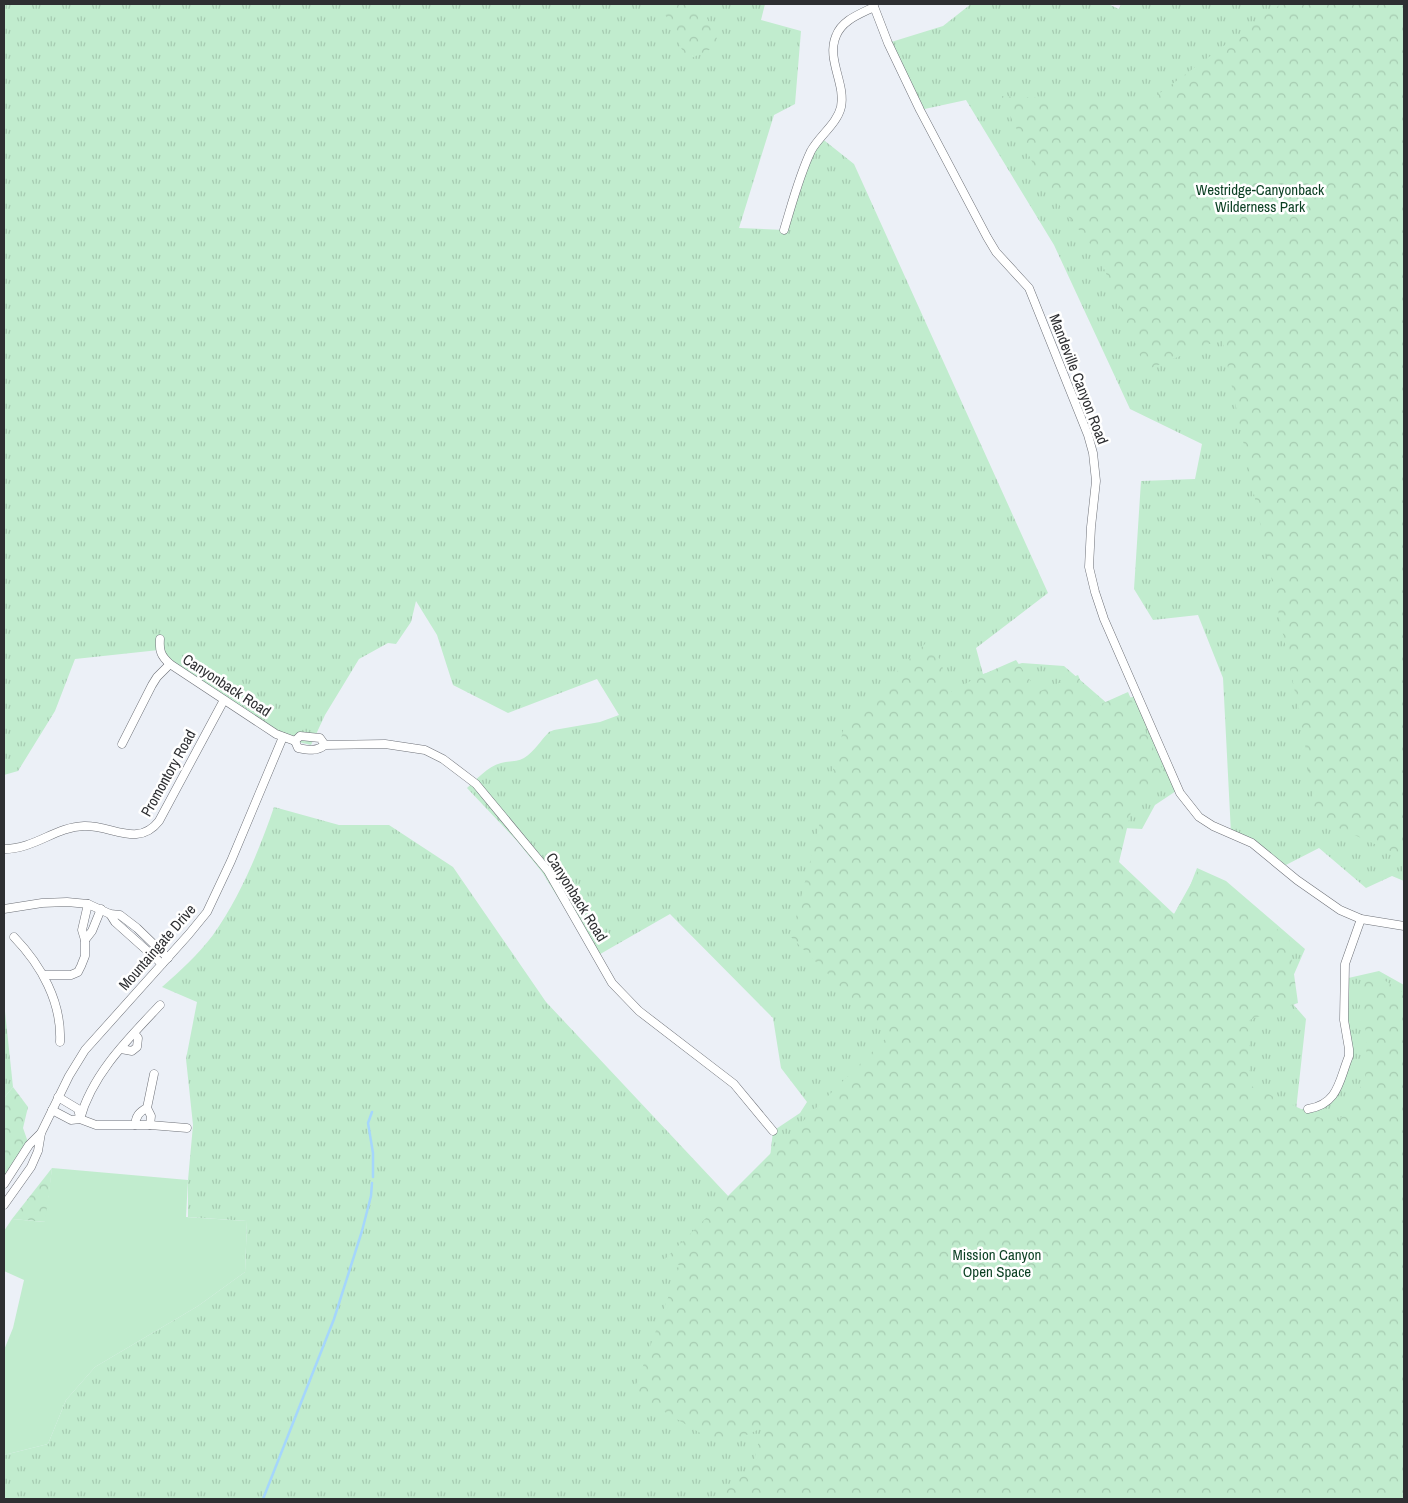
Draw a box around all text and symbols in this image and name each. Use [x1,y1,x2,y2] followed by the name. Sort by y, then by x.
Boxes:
[1196,179,1325,217] park label: Westridge-Canyonback Wilderness Park
[1044,311,1114,447] street label: Mandeville Canyon Road
[179,649,275,721] street label: Canyonback Road
[135,726,201,820] street label: Promontory Road
[541,849,613,945] street label: Canyonback Road
[114,899,200,995] street label: Mountaingate Drive
[953,1244,1041,1282] park label: Mission Canyon Open Space

